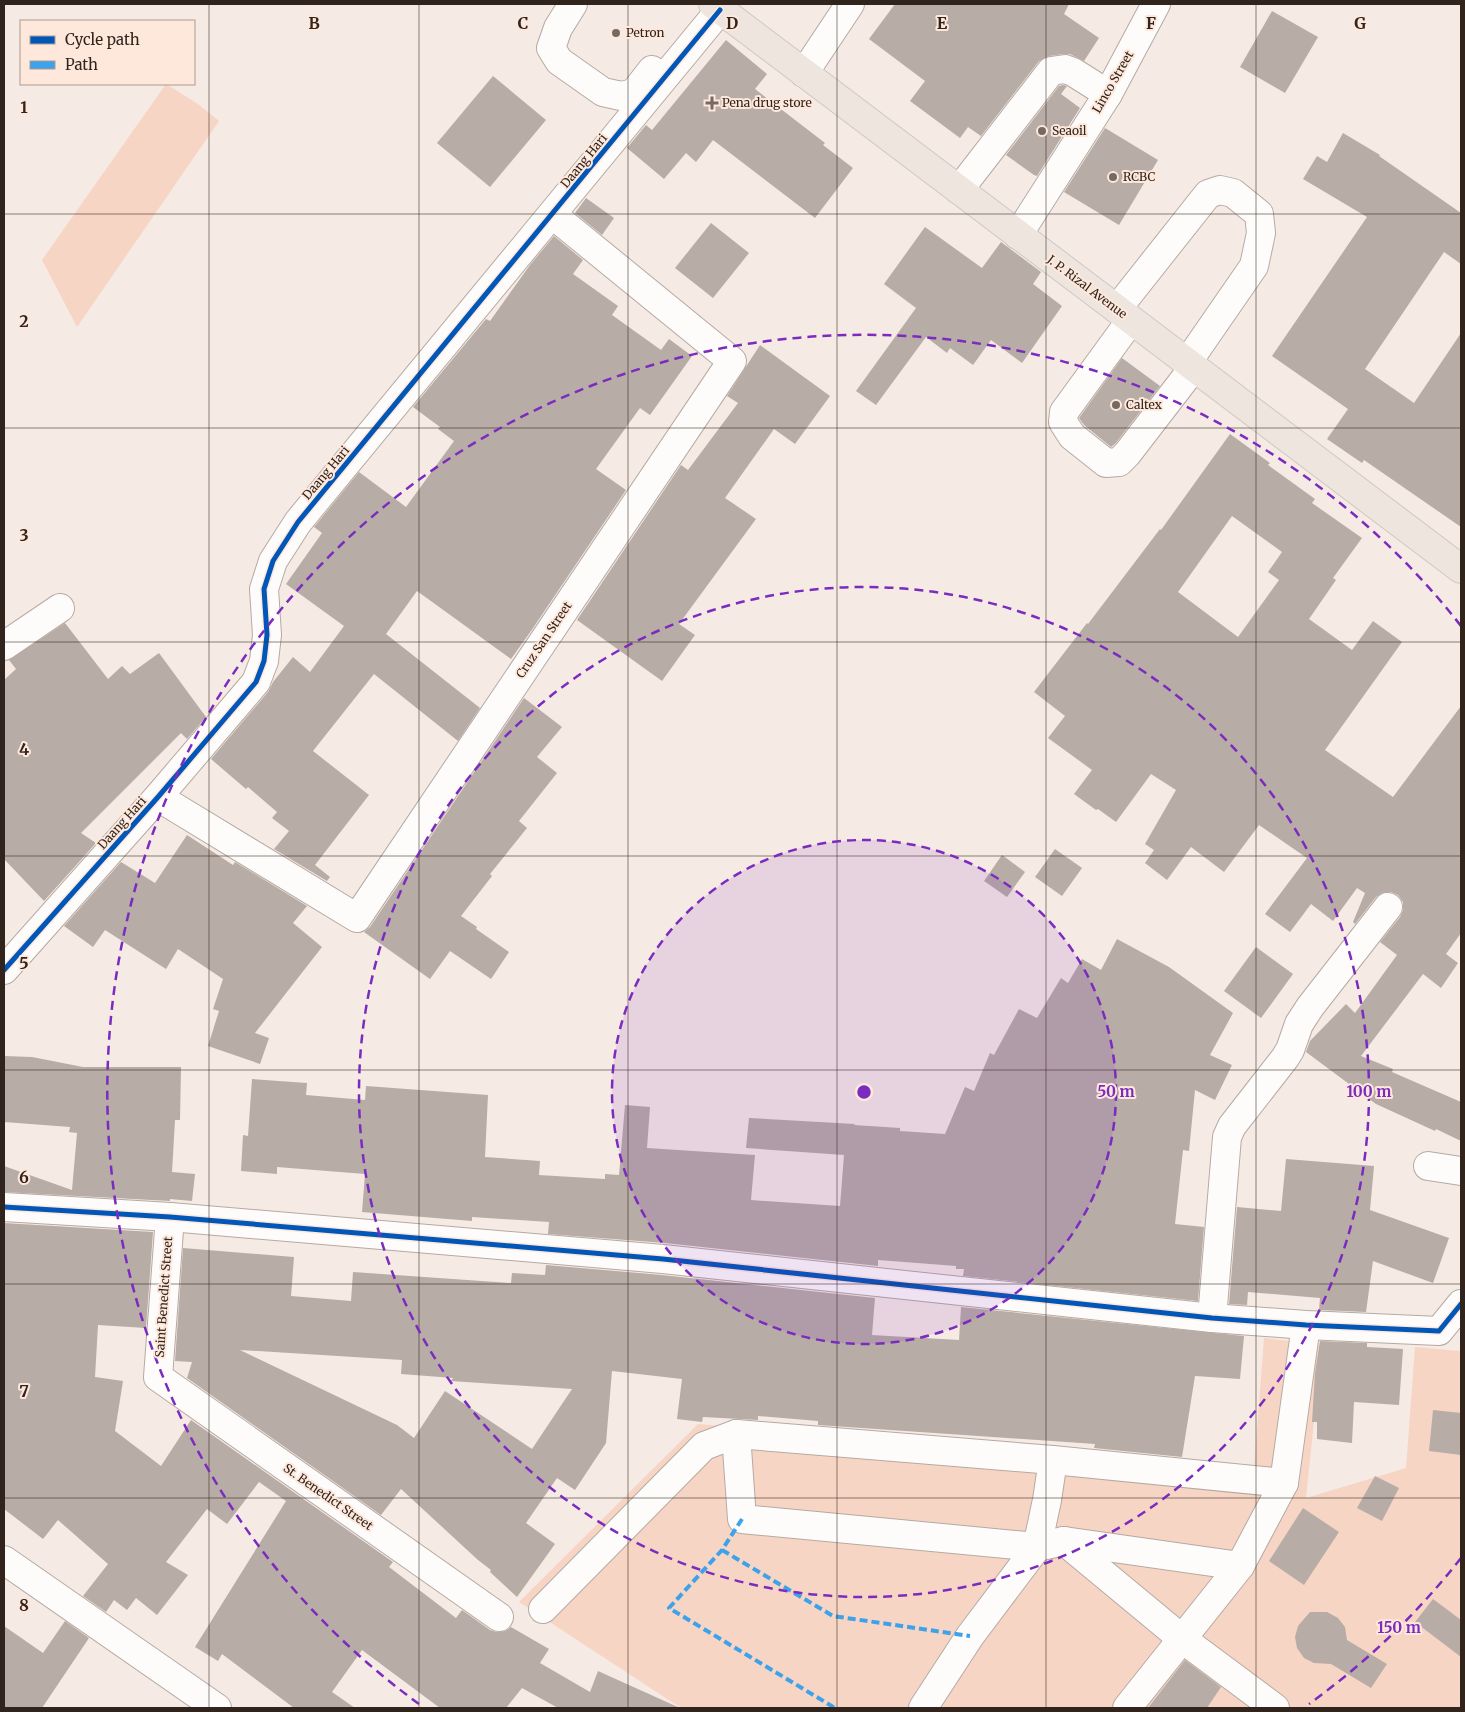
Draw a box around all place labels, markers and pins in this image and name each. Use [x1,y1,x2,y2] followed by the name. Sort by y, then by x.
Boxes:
[626,25,665,40] place label: Petron
[610,27,622,39] marker: Petron
[722,95,812,110] place label: Pena drug store
[706,97,718,109] marker: Pena drug store
[1052,123,1087,138] place label: Seaoil
[1036,125,1048,137] marker: Seaoil
[1123,169,1155,184] place label: RCBC
[1107,171,1119,183] marker: RCBC
[1126,397,1163,412] place label: Caltex
[1110,399,1122,411] marker: Caltex
[855,1083,873,1101] centre of rings

